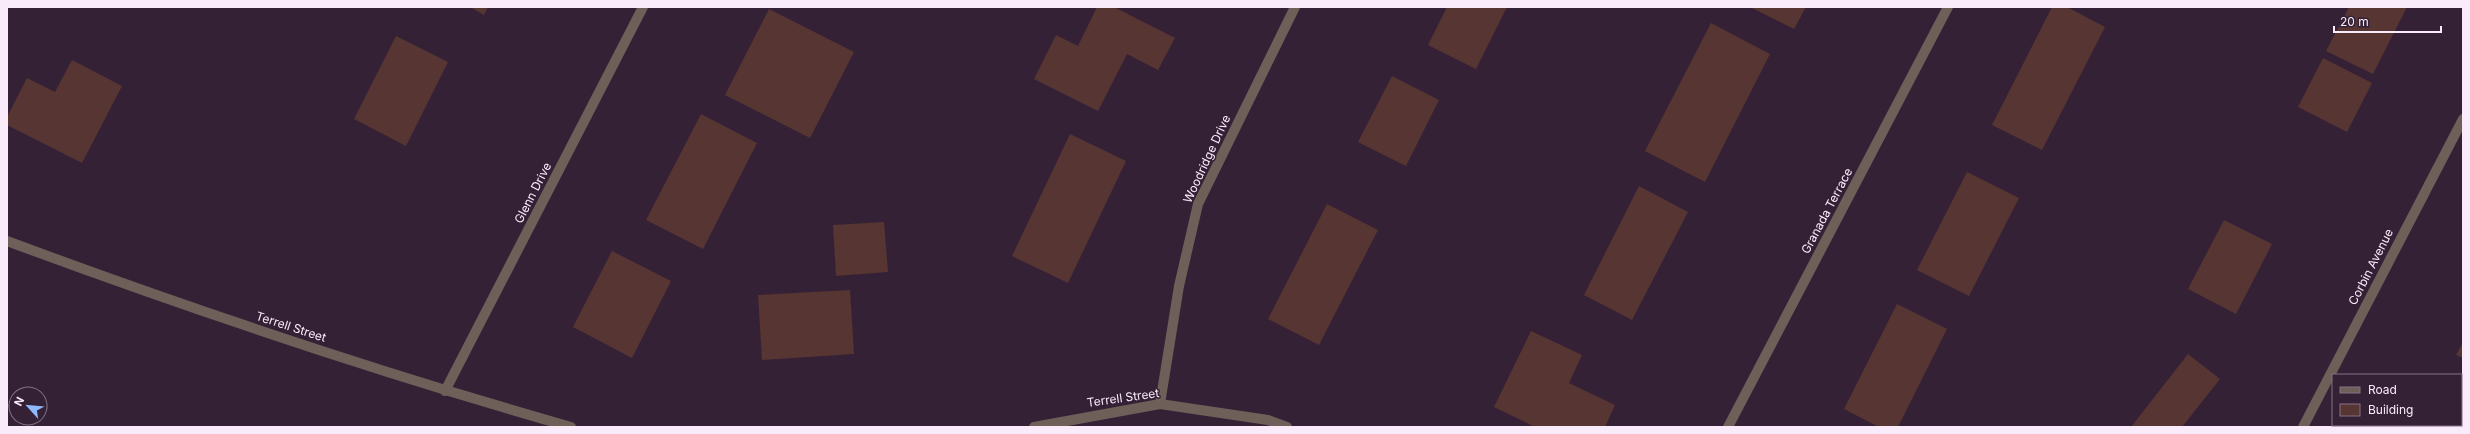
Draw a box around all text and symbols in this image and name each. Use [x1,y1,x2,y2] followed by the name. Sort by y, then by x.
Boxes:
[2334,8,2441,34] scale bar
[2340,14,2369,29] text: 20 m
[1180,112,1234,205] street label: Woodridge Drive
[511,160,554,226] street label: Glenn Drive
[1798,165,1856,256] street label: Granada Terrace
[2345,226,2396,307] street label: Corbin Avenue
[254,308,328,345] street label: Terrell Street
[2332,374,2462,426] legend
[2368,382,2397,397] text: Road
[1086,385,1160,410] street label: Terrell Street
[8,386,48,426] north arrow
[11,395,27,408] text: N
[2368,402,2413,417] text: Building

